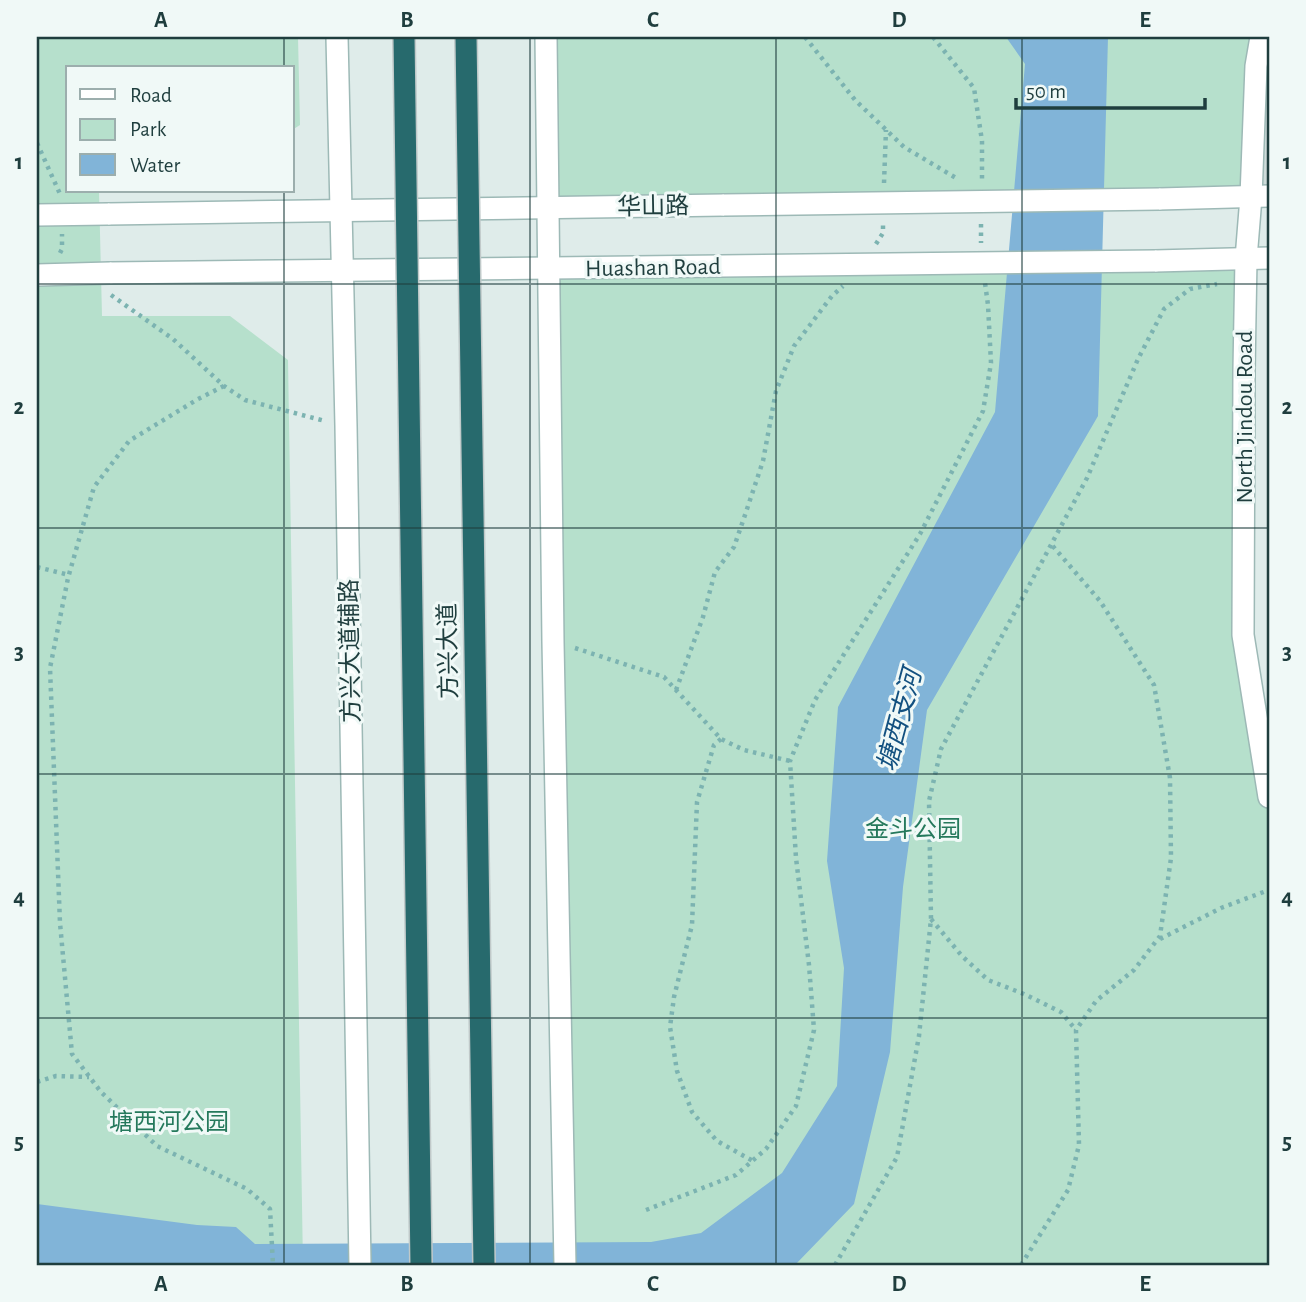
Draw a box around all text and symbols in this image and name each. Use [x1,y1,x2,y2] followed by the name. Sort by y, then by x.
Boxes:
[154,9,168,32] text: A
[400,9,414,32] text: B
[647,9,659,32] text: C
[891,9,907,32] text: D
[1139,9,1151,32] text: E
[66,66,294,192] legend
[1016,66,1204,110] scale bar
[1026,81,1066,102] text: 50 m
[130,85,172,106] text: Road
[130,119,167,140] text: Park
[15,151,23,174] text: 1
[1283,151,1291,174] text: 1
[130,155,180,176] text: Water
[617,192,689,220] street label: 华山路
[585,255,721,281] street label: Huashan Road
[1233,330,1257,504] street label: North Jindou Road
[14,396,25,419] text: 2
[1282,396,1293,419] text: 2
[336,579,364,723] street label: 方兴大道辅路
[434,603,462,699] street label: 方兴大道
[14,641,24,664] text: 3
[1282,641,1292,664] text: 3
[872,661,927,774] water label: 塘西支河
[865,816,961,842] park label: 金斗公园
[13,886,25,909] text: 4
[1281,886,1293,909] text: 4
[109,1109,229,1135] park label: 塘西河公园
[14,1131,24,1154] text: 5
[1282,1131,1292,1154] text: 5
[154,1273,168,1296] text: A
[400,1273,414,1296] text: B
[647,1273,659,1296] text: C
[891,1273,907,1296] text: D
[1139,1273,1151,1296] text: E

